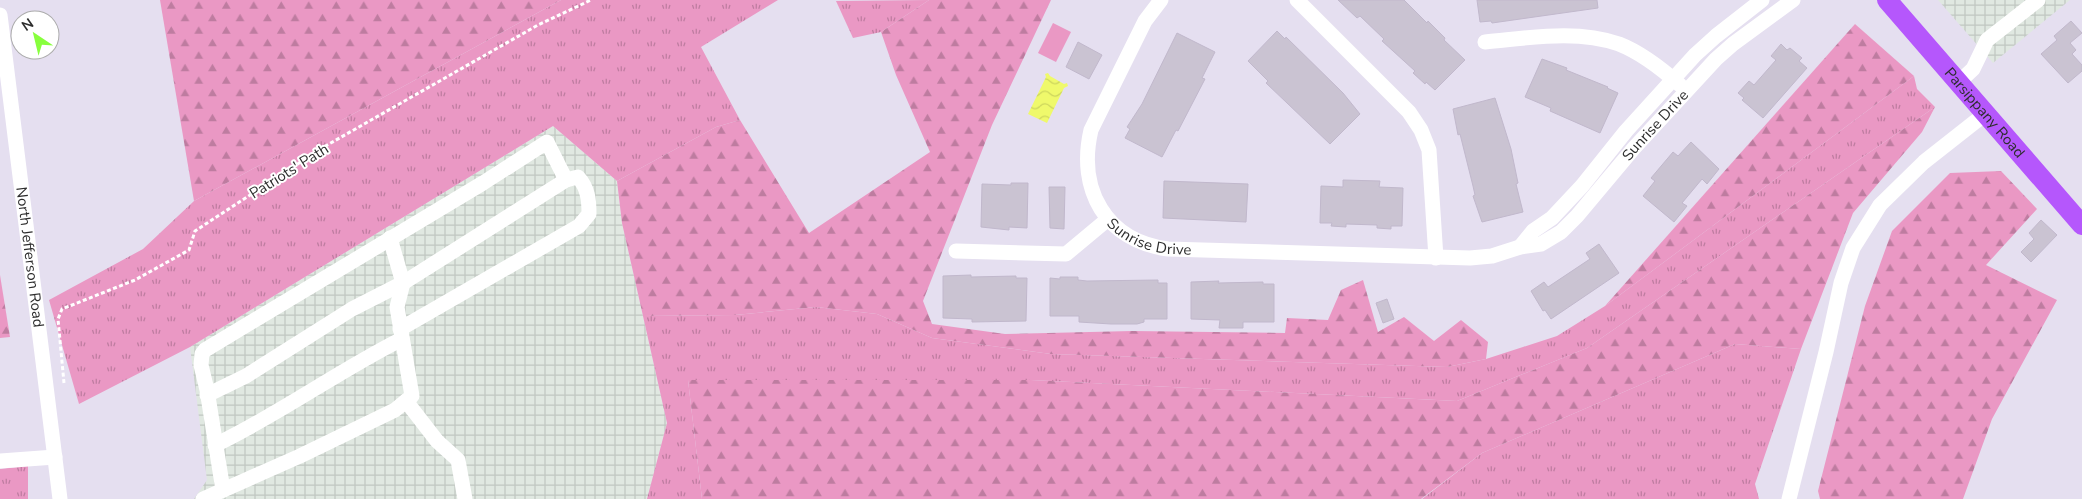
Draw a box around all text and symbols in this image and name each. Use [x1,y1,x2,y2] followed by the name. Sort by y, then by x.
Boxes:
[10,10,60,60] north arrow
[18,14,38,36] text: N
[1940,63,2029,162] street label: Parsippany Road
[1617,85,1693,165] street label: Sunrise Drive
[246,139,332,203] street label: Patriots' Path
[11,186,49,329] street label: North Jefferson Road
[1103,213,1192,260] street label: Sunrise Drive

